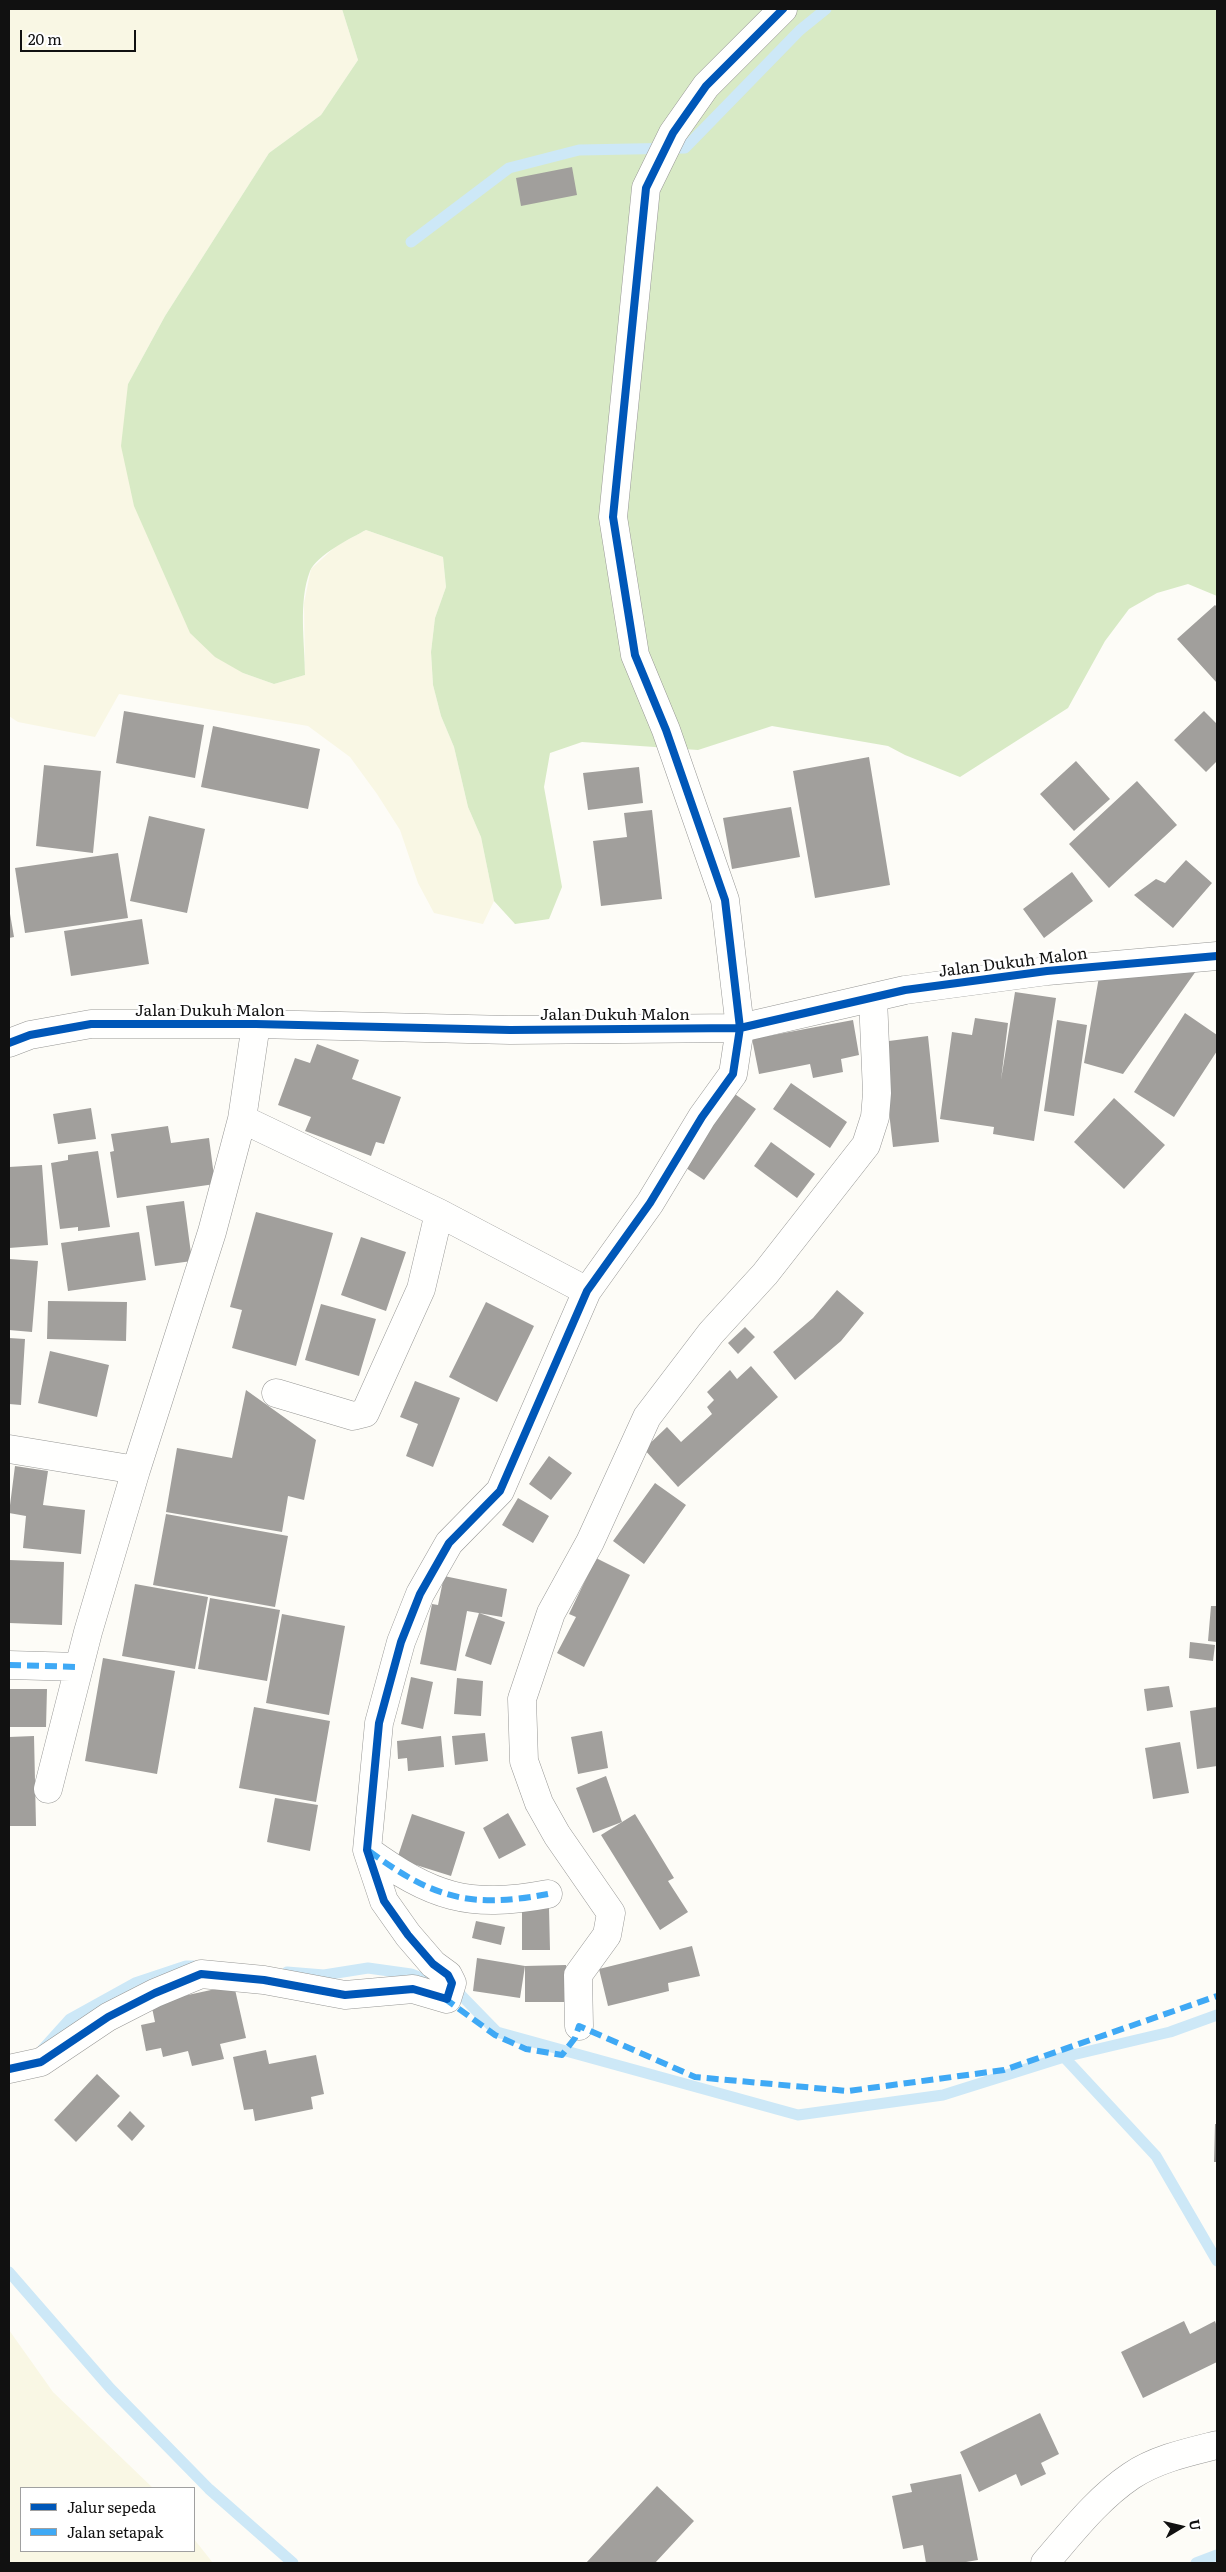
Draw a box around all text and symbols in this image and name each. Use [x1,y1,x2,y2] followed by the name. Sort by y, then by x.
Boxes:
[22,20,139,52] scale bar
[28,27,62,50] text: 20 m
[938,944,1088,982] street label: Jalan Dukuh Malon
[135,1001,285,1021] street label: Jalan Dukuh Malon
[540,1005,690,1025] street label: Jalan Dukuh Malon
[20,2487,195,2552] legend
[67,2495,156,2518] text: Jalur sepeda
[1156,2502,1206,2552] north arrow
[1185,2518,1207,2532] text: U
[67,2520,163,2543] text: Jalan setapak

